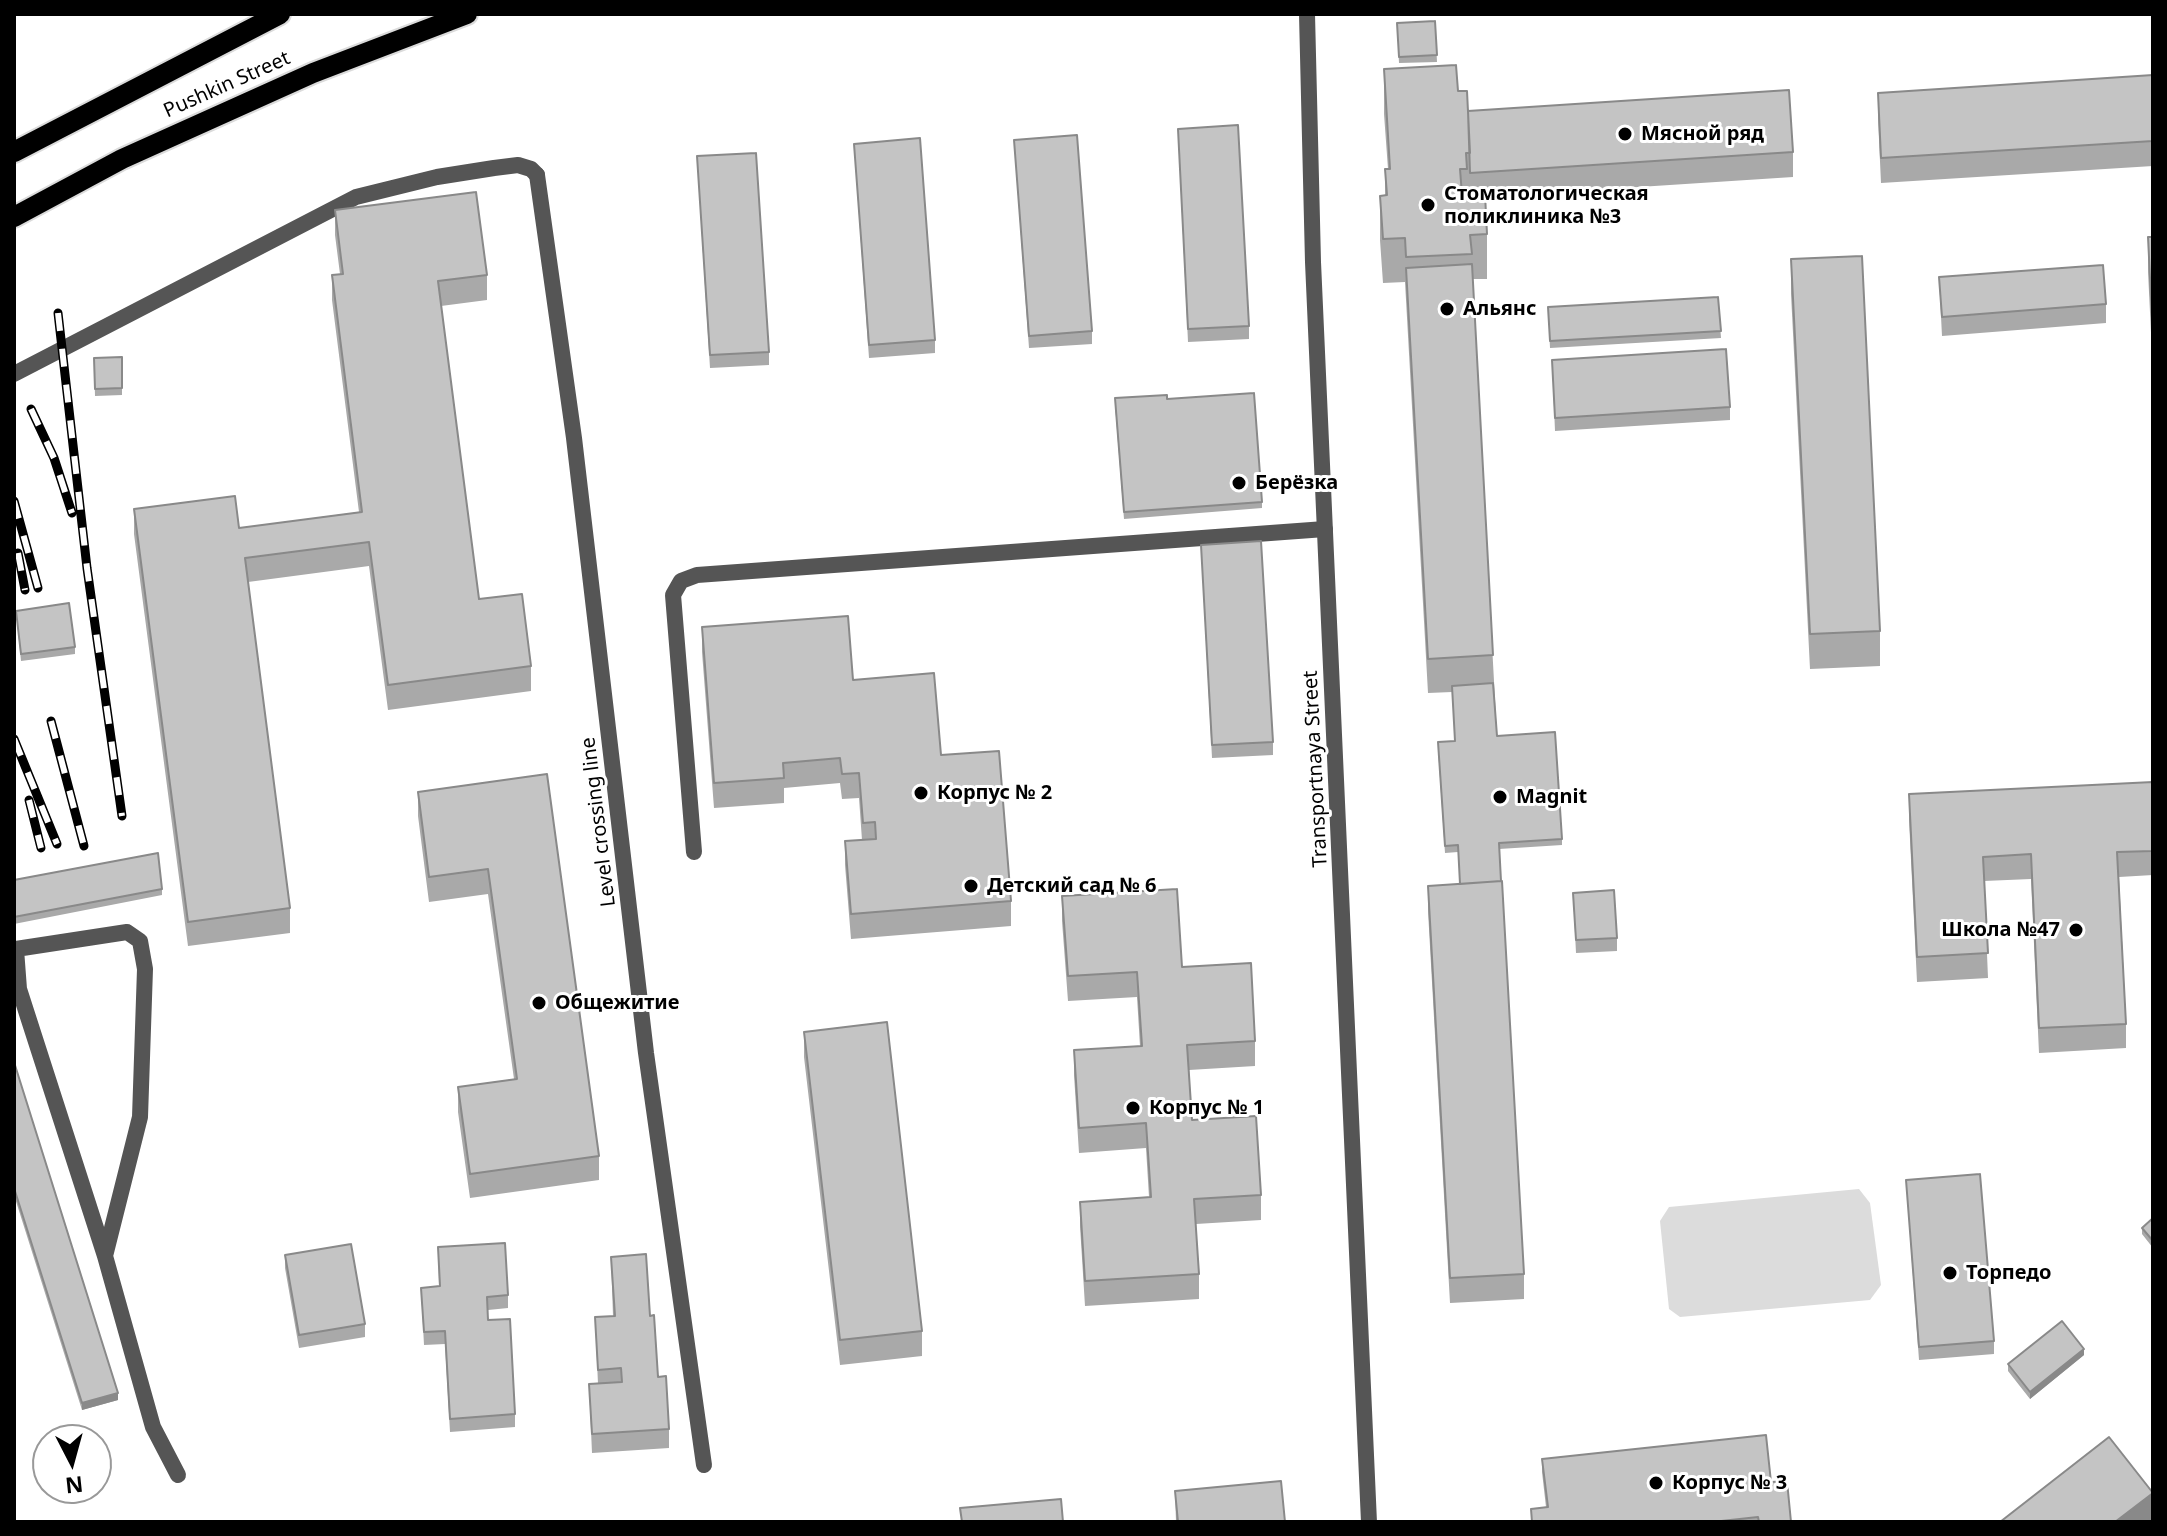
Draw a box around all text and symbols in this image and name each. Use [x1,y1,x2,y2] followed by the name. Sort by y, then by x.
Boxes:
[160,46,294,124] street label: Pushkin Street
[1641,122,1764,146] place label: Мясной ряд
[1616,125,1634,143] marker: Мясной ряд
[1444,182,1649,229] place label: Стоматологическая поликлиника №3
[1419,196,1437,214] marker: Стоматологическая поликлиника №3
[1463,297,1536,321] place label: Альянс
[1438,300,1456,318] marker: Альянс
[1255,471,1338,495] place label: Берёзка
[1230,474,1248,492] marker: Берёзка
[1299,670,1333,868] street label: Transportnaya Street
[577,736,621,908] street label: Level crossing line
[937,781,1052,805] place label: Корпус № 2
[912,784,930,802] marker: Корпус № 2
[1516,785,1587,809] place label: Magnit
[1491,788,1509,806] marker: Magnit
[987,874,1156,898] place label: Детский сад № 6
[962,877,980,895] marker: Детский сад № 6
[1941,918,2060,942] place label: Школа №47
[2067,921,2085,939] marker: Школа №47
[555,991,679,1015] place label: Общежитие
[530,994,548,1012] marker: Общежитие
[1149,1096,1264,1120] place label: Корпус № 1
[1124,1099,1142,1117] marker: Корпус № 1
[1966,1261,2051,1285] place label: Торпедо
[1941,1264,1959,1282] marker: Торпедо
[32,1424,112,1504] north arrow
[64,1470,85,1502] text: N
[1672,1471,1787,1495] place label: Корпус № 3
[1647,1474,1665,1492] marker: Корпус № 3

